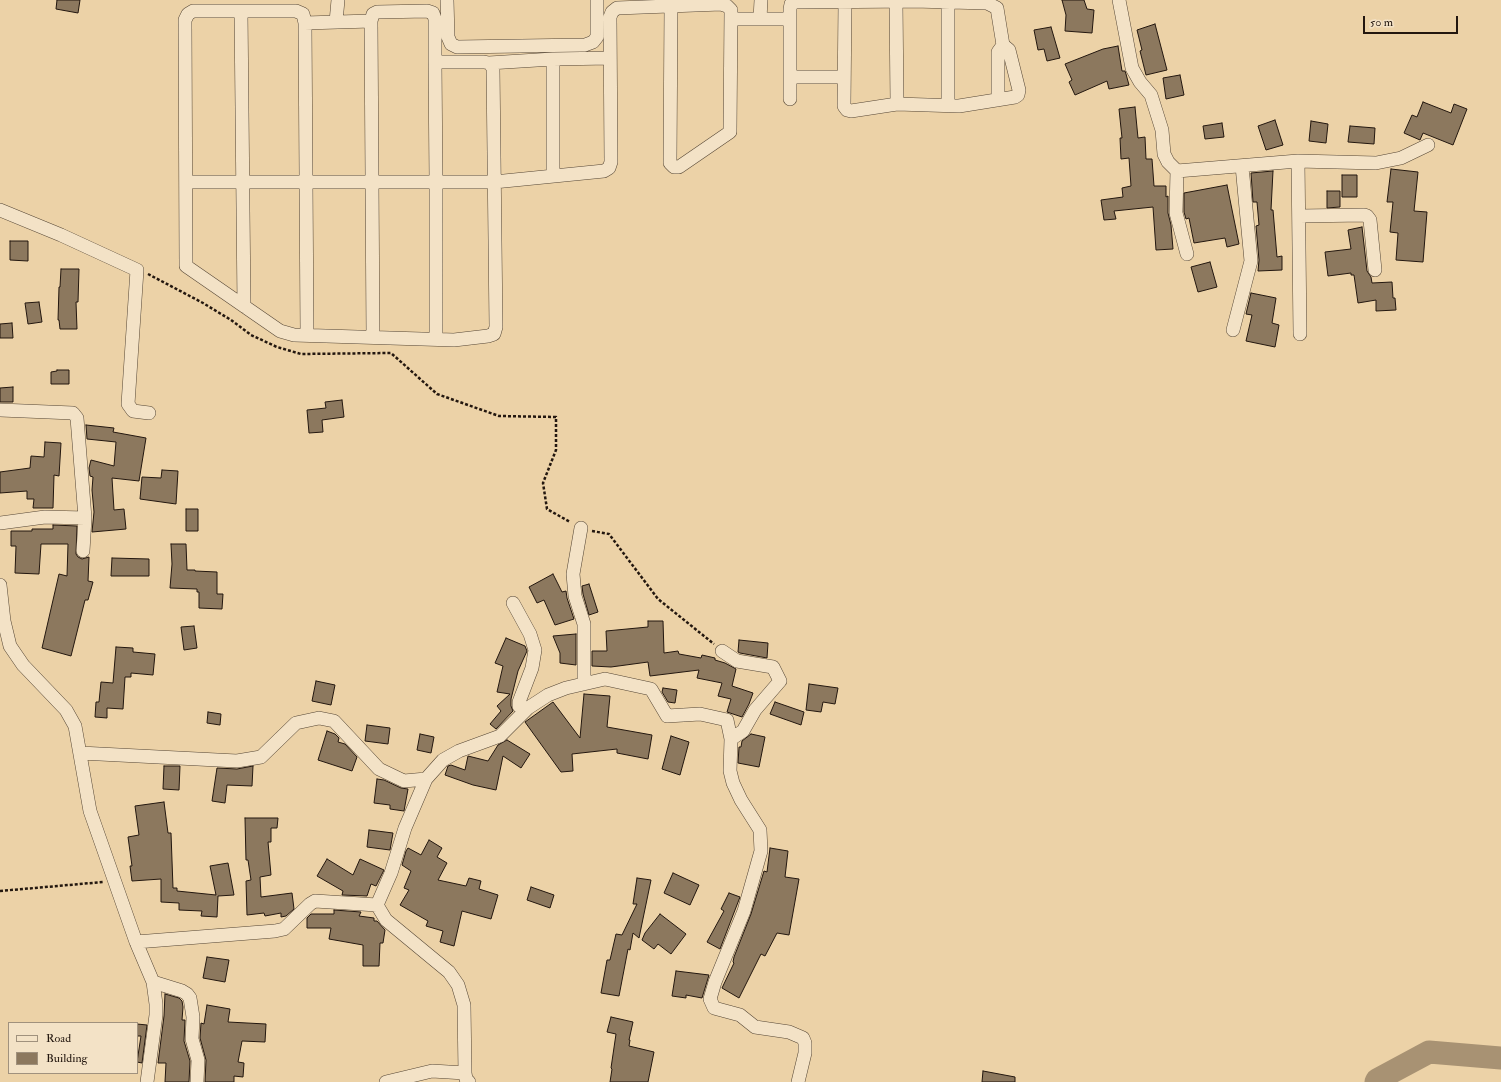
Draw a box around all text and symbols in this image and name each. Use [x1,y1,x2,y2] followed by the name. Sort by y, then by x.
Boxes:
[1365,8,1460,34] scale bar
[1370,15,1393,30] text: 50 m
[8,1022,138,1074] legend
[46,1031,71,1046] text: Road
[46,1051,87,1066] text: Building

